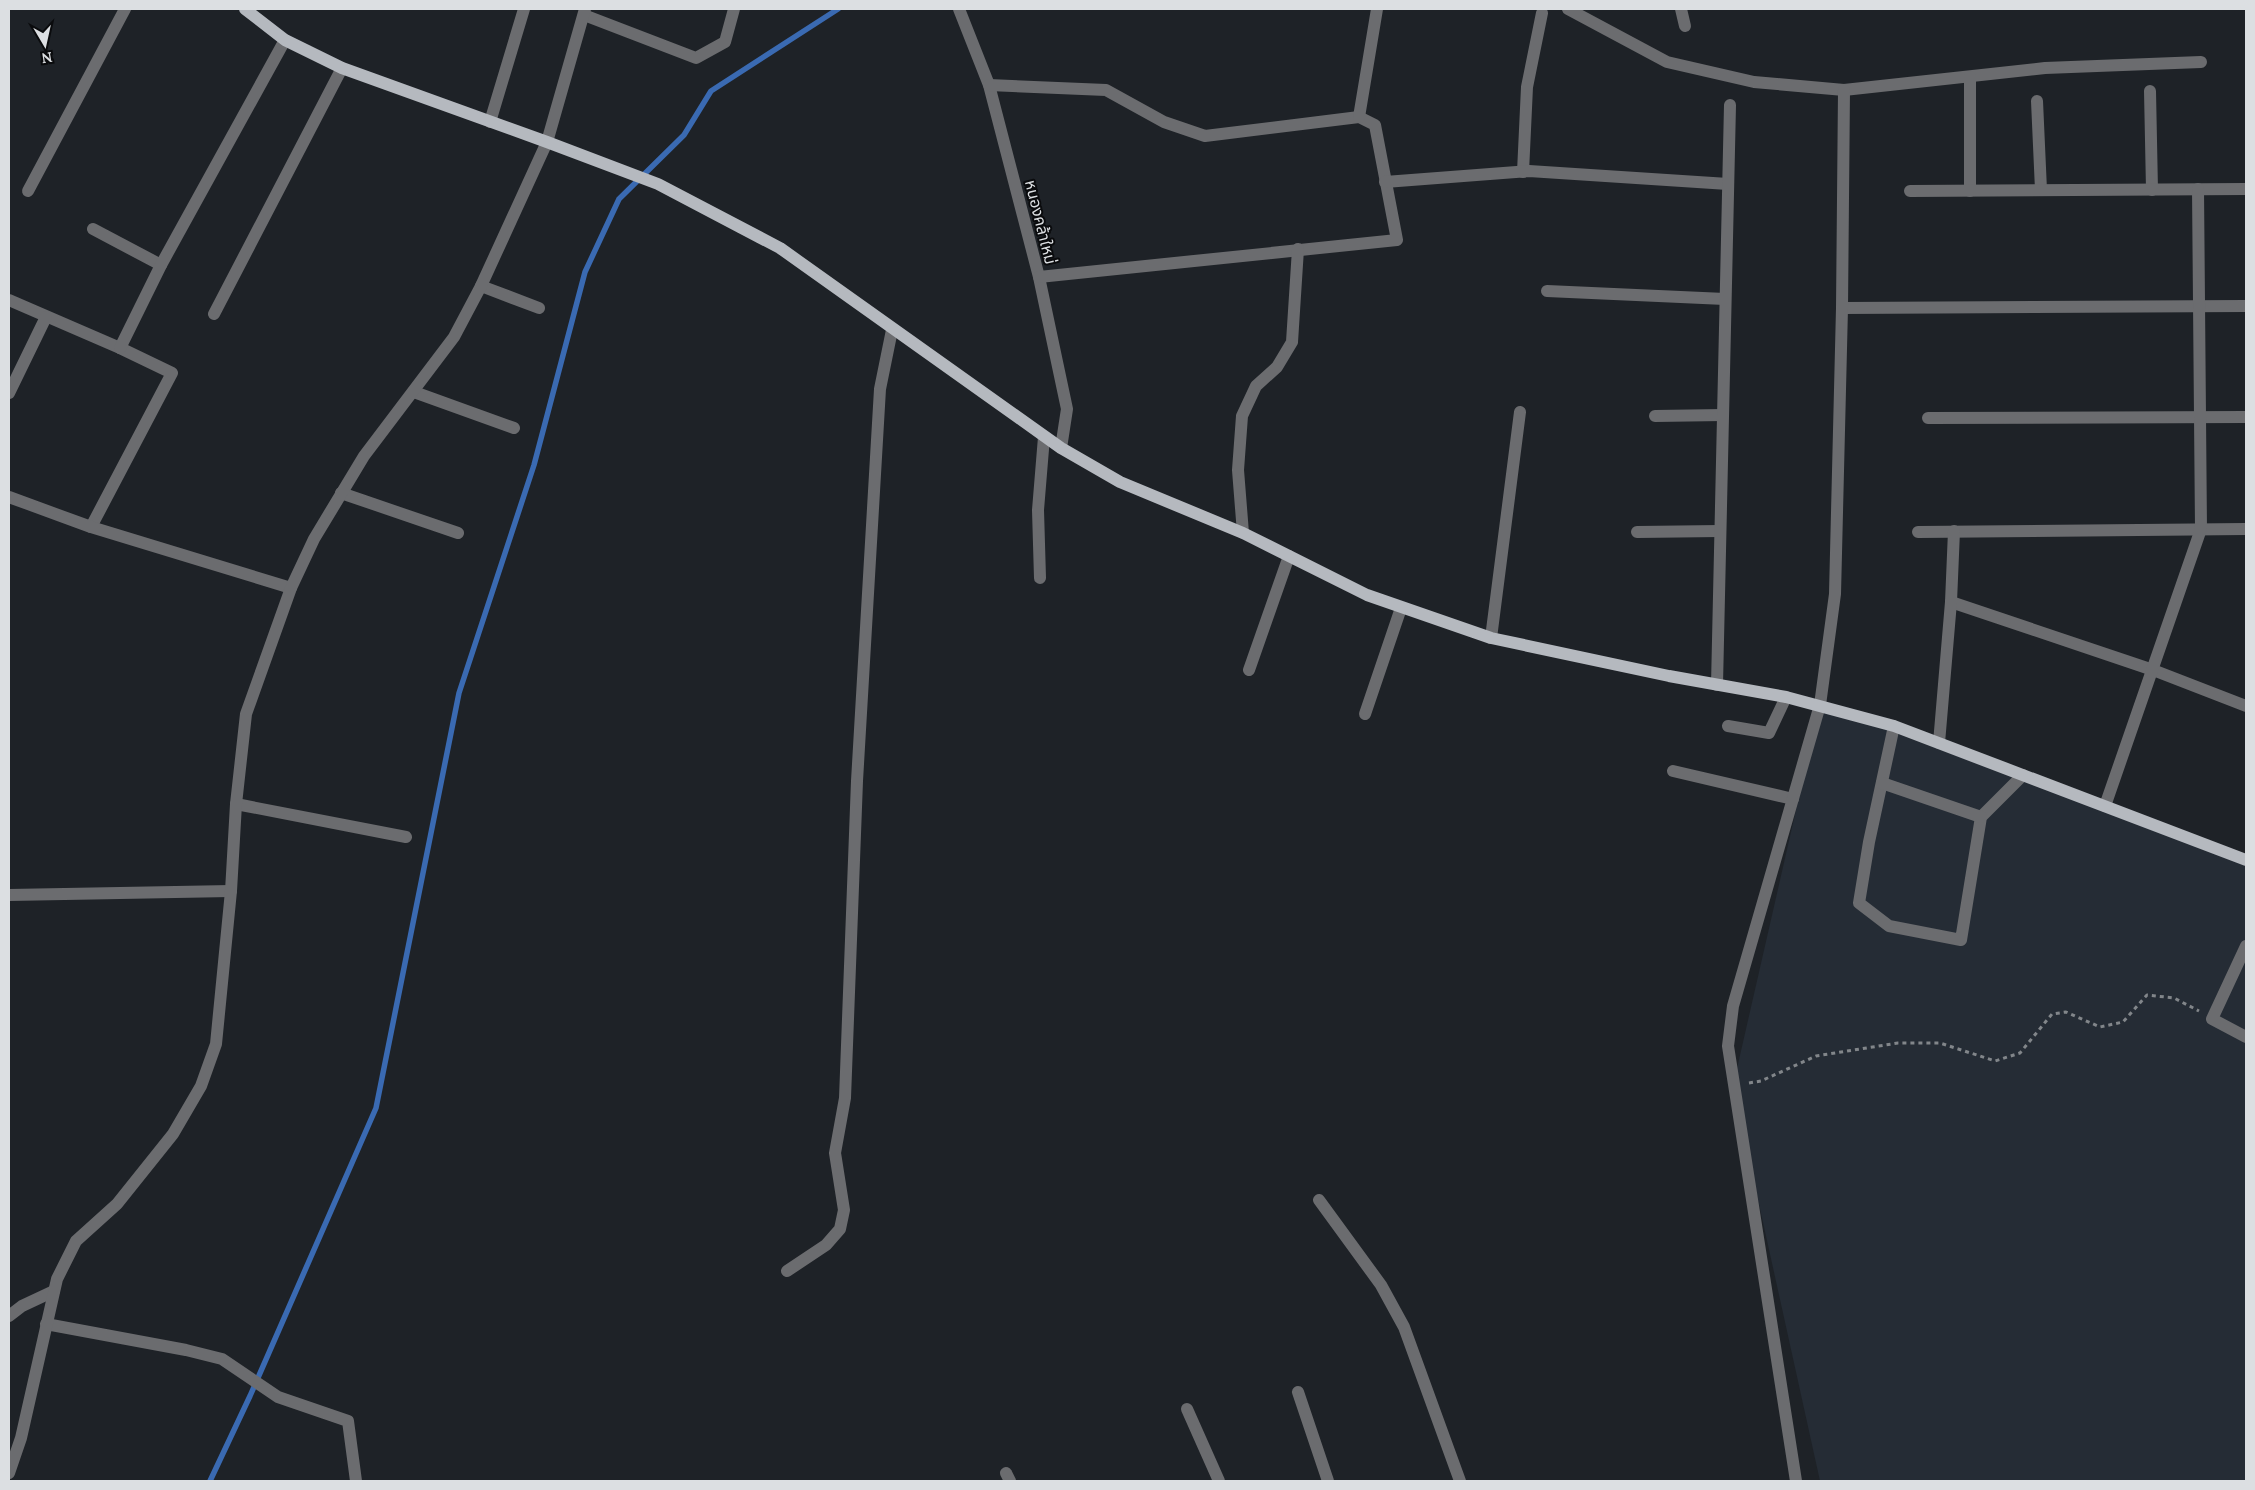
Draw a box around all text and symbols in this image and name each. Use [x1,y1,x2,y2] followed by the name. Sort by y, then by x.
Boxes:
[20,20,70,70] north arrow
[40,48,54,68] text: N
[1021,178,1061,266] street label: หนองคล้าใหม่

